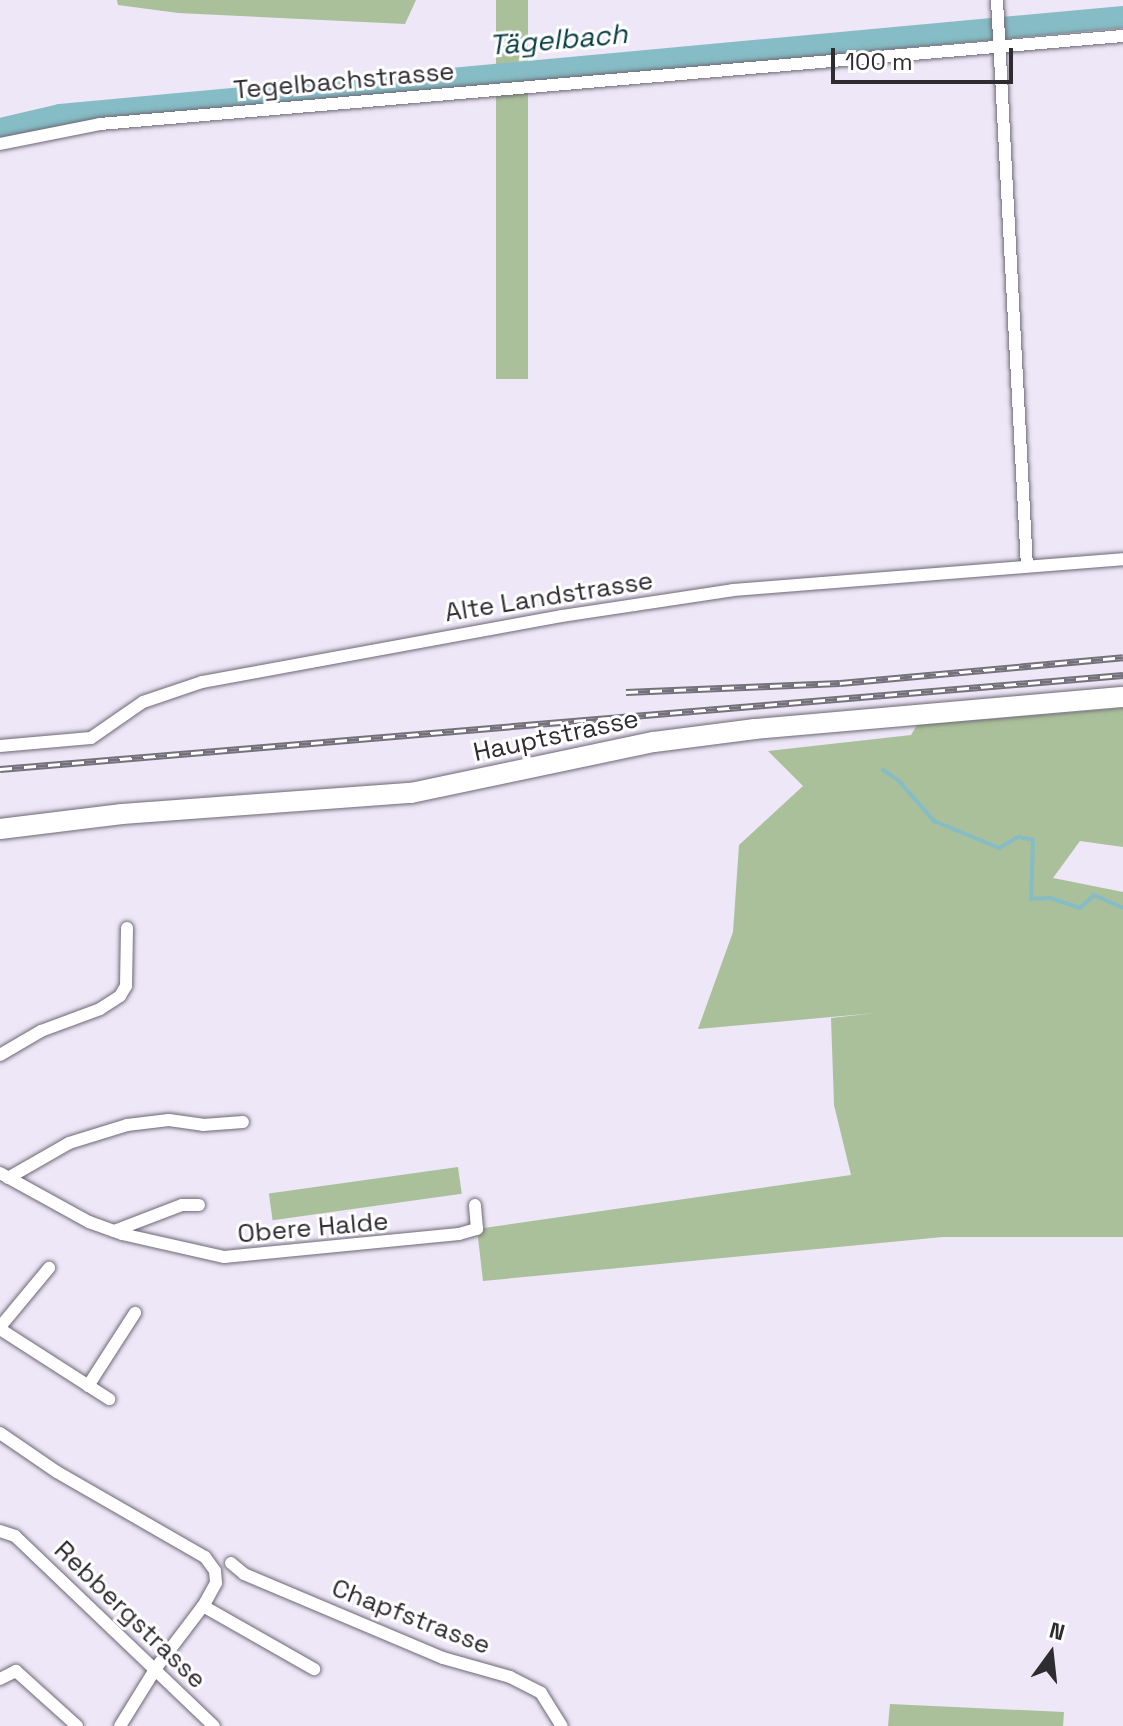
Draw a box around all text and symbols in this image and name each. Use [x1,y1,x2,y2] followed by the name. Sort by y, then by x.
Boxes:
[487,16,629,62] water label: Tägelbach
[835,32,1017,82] scale bar
[845,46,913,77] text: 100 m
[232,56,456,106] street label: Tegelbachstrasse
[443,565,655,629] street label: Alte Landstrasse
[471,703,641,769] street label: Hauptstrasse
[236,1206,390,1250] street label: Obere Halde
[48,1535,212,1695] street label: Rebbergstrasse
[327,1572,495,1662] street label: Chapfstrasse
[1011,1614,1091,1694] north arrow
[1046,1615,1068,1646] text: N

